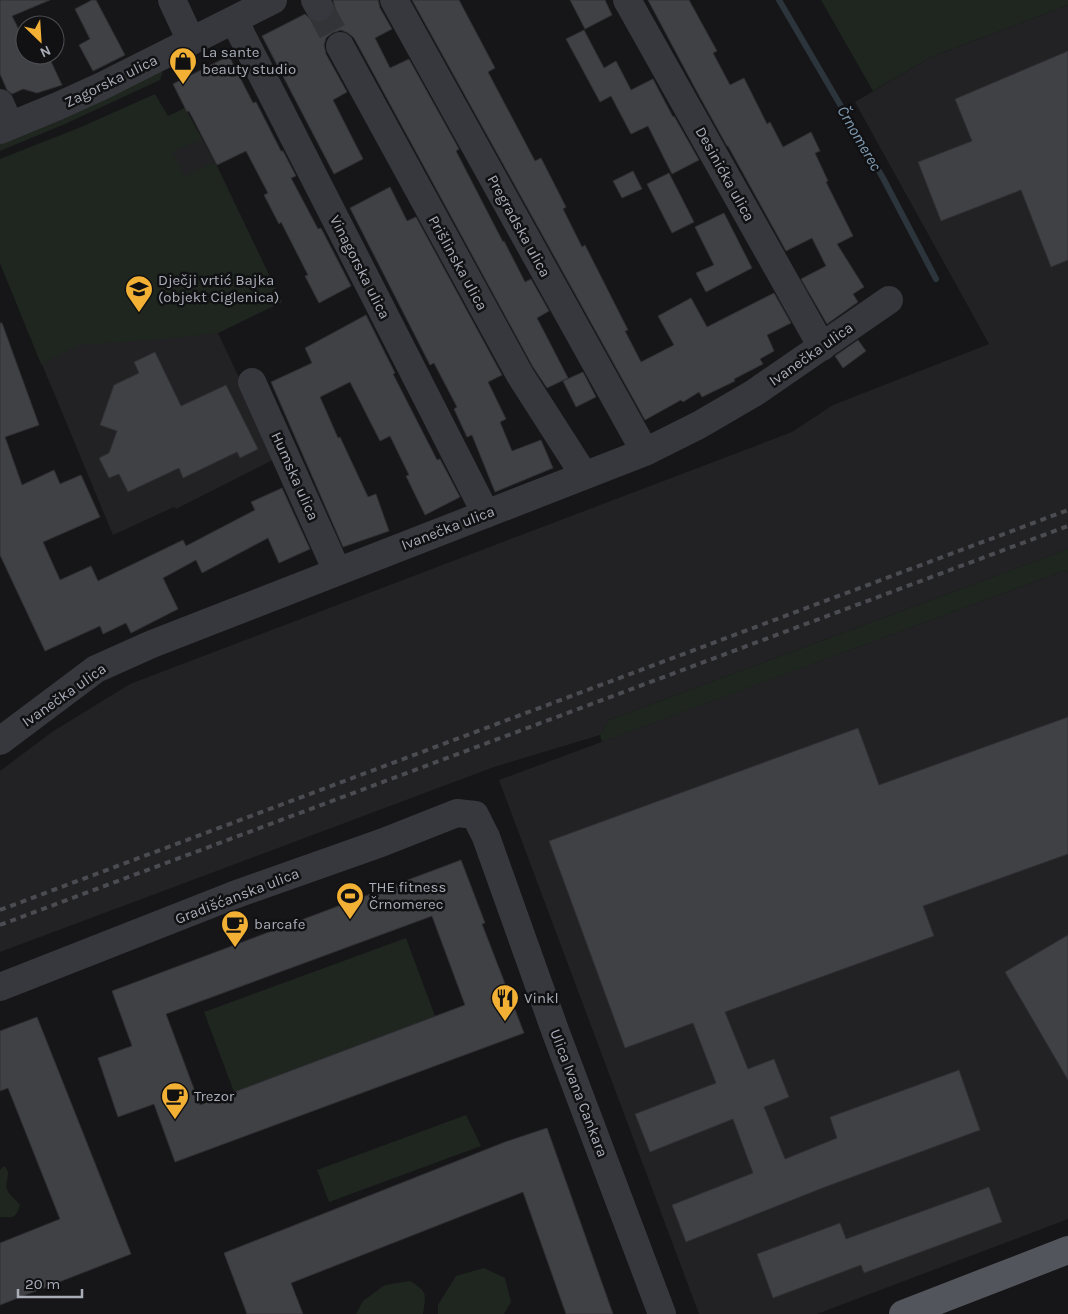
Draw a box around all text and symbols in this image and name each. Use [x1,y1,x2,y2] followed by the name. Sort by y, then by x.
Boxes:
[15,15,65,65] north arrow
[37,42,53,61] text: N
[202,43,296,78] place label: La sante beauty studio
[168,46,198,85] shop icon: La sante beauty studio
[62,51,160,111] street label: Zagorska ulica
[833,102,886,175] water label: Črnomerec
[692,124,758,224] street label: Desinićka ulica
[483,172,555,280] street label: Pregradska ulica
[326,212,394,322] street label: Vinagorska ulica
[425,212,491,314] street label: Prišlinska ulica
[158,271,279,306] place label: Dječji vrtić Bajka (objekt Ciglenica)
[124,274,154,313] school or university icon: Dječji vrtić Bajka (objekt Ciglenica)
[765,318,857,390] street label: Ivanečka ulica
[267,429,323,523] street label: Humska ulica
[399,502,497,554] street label: Ivanečka ulica
[18,659,110,731] street label: Ivanečka ulica
[172,864,302,928] street label: Gradišćanska ulica
[369,878,446,913] place label: THE fitness Črnomerec
[335,881,365,920] sports icon: THE fitness Črnomerec
[220,909,250,948] cafe icon: barcafe
[254,915,305,933] place label: barcafe
[490,983,520,1022] restaurant icon: Vinkl
[524,989,559,1007] place label: Vinkl
[546,1026,612,1160] street label: Ulica Ivana Cankara
[160,1081,190,1120] cafe icon: Trezor
[194,1087,235,1105] place label: Trezor
[18,1266,81,1298] scale bar
[25,1275,60,1293] text: 20 m

